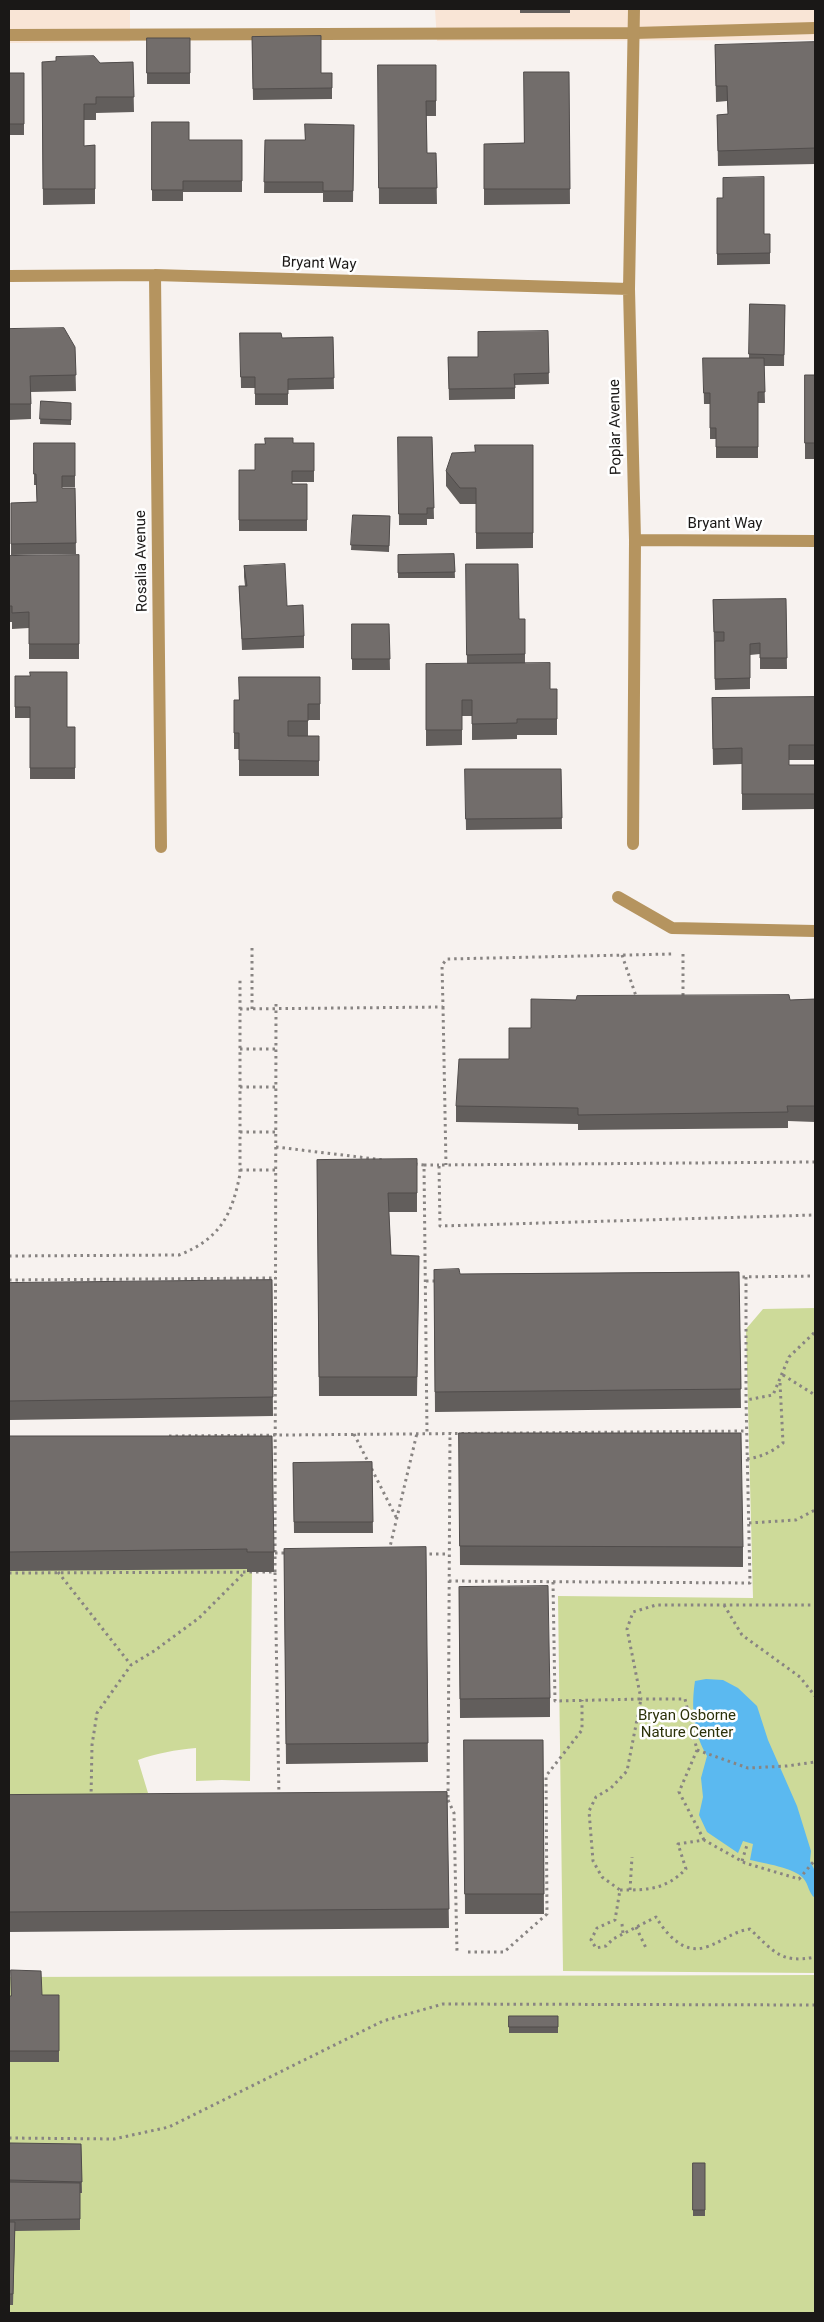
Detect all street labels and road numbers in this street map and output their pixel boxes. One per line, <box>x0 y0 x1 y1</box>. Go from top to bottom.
street label: Bryant Way <box>281 254 357 274</box>
street label: Poplar Avenue <box>606 379 626 475</box>
street label: Rosalia Avenue <box>132 510 152 612</box>
street label: Bryant Way <box>688 515 762 533</box>

